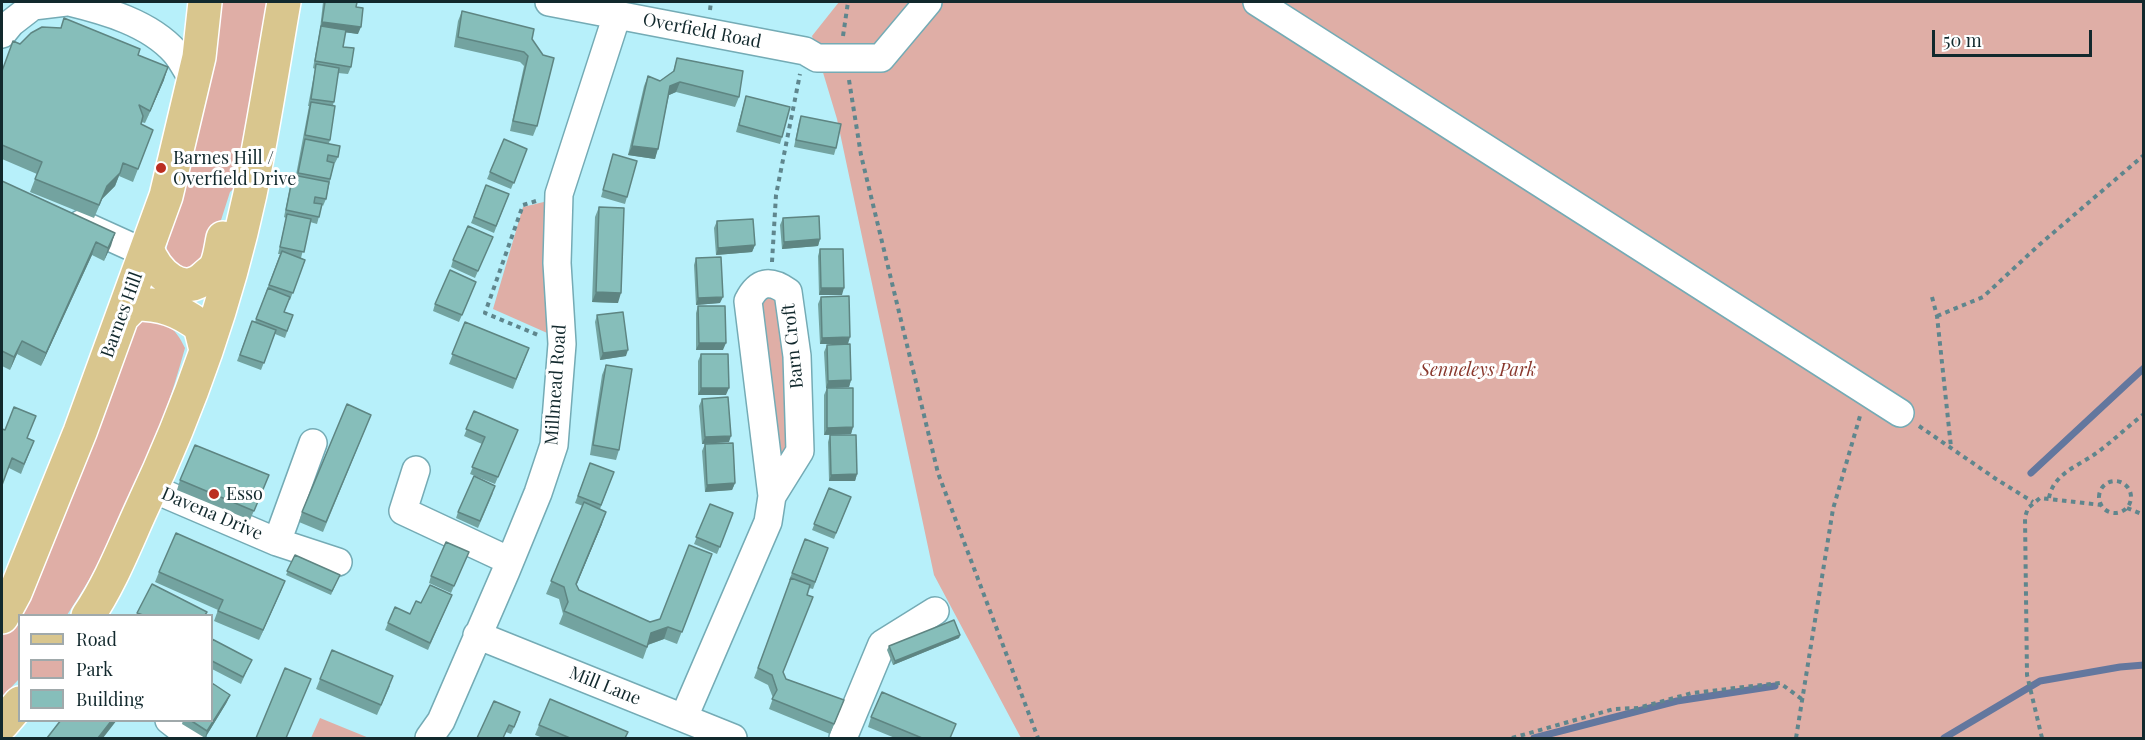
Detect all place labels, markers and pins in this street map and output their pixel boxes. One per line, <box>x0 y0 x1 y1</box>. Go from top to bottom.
place label: Barnes Hill / Overfield Drive <box>173 147 296 190</box>
marker: Barnes Hill / Overfield Drive <box>154 161 168 175</box>
place label: Esso <box>226 483 263 505</box>
marker: Esso <box>207 487 221 501</box>

